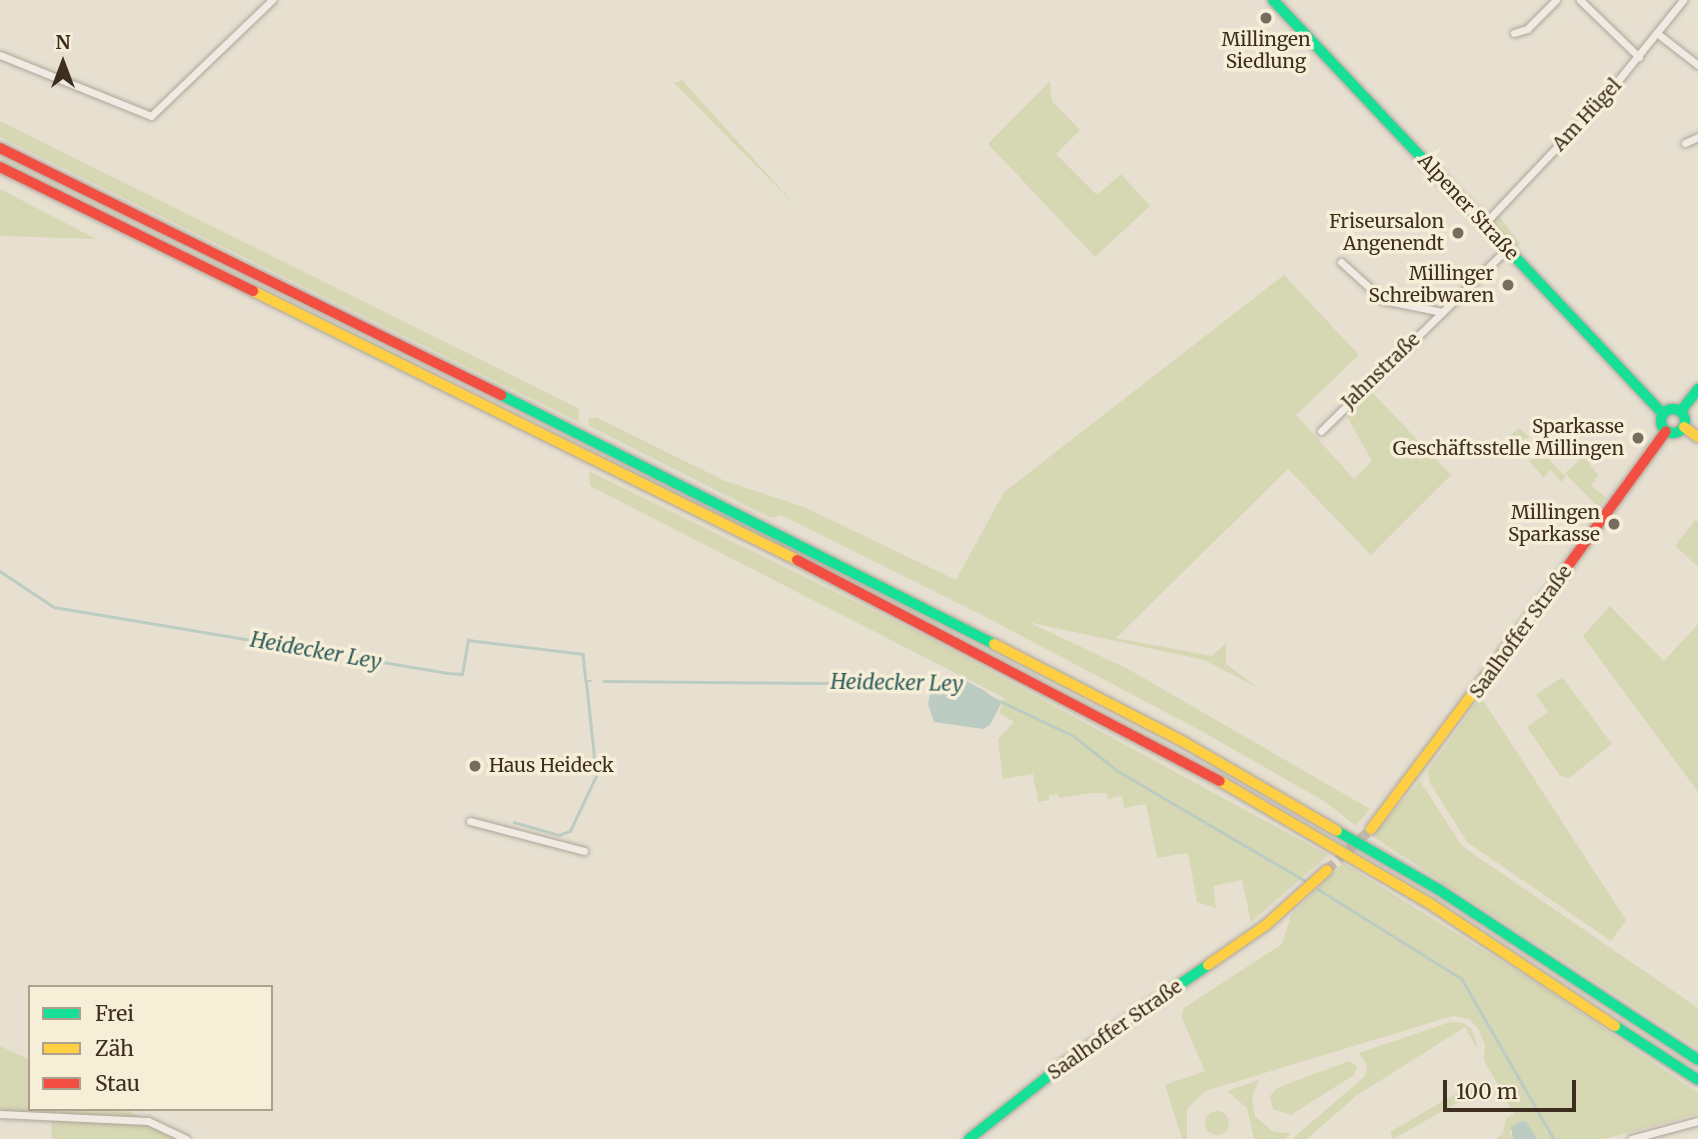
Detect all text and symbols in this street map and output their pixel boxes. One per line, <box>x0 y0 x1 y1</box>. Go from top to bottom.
marker: Millingen Siedlung <box>1258 10 1274 26</box>
north arrow <box>28 28 98 98</box>
place label: Millingen Siedlung <box>1221 29 1311 73</box>
text: N <box>55 30 71 54</box>
street label: Am Hügel <box>1548 74 1626 156</box>
street label: Alpener Straße <box>1413 149 1523 265</box>
place label: Friseursalon Angenendt <box>1329 211 1444 255</box>
marker: Friseursalon Angenendt <box>1450 225 1466 241</box>
place label: Millinger Schreibwaren <box>1369 263 1494 307</box>
marker: Millinger Schreibwaren <box>1500 277 1516 293</box>
street label: Jahnstraße <box>1337 328 1425 414</box>
place label: Sparkasse Geschäftsstelle Millingen <box>1393 416 1624 460</box>
marker: Sparkasse Geschäftsstelle Millingen <box>1630 430 1646 446</box>
place label: Millingen Sparkasse <box>1508 502 1600 546</box>
marker: Millingen Sparkasse <box>1606 516 1622 532</box>
street label: Saalhoffer Straße <box>1465 561 1577 703</box>
water label: Heidecker Ley <box>248 627 384 675</box>
water label: Heidecker Ley <box>830 669 964 697</box>
place label: Haus Heideck <box>489 755 614 777</box>
marker: Haus Heideck <box>467 758 483 774</box>
street label: Saalhoffer Straße <box>1043 975 1187 1085</box>
legend <box>28 985 273 1111</box>
text: Frei <box>95 1000 134 1027</box>
text: Zäh <box>95 1035 134 1062</box>
scale bar <box>1446 1066 1579 1110</box>
text: Stau <box>95 1070 140 1097</box>
text: 100 m <box>1456 1078 1518 1105</box>

